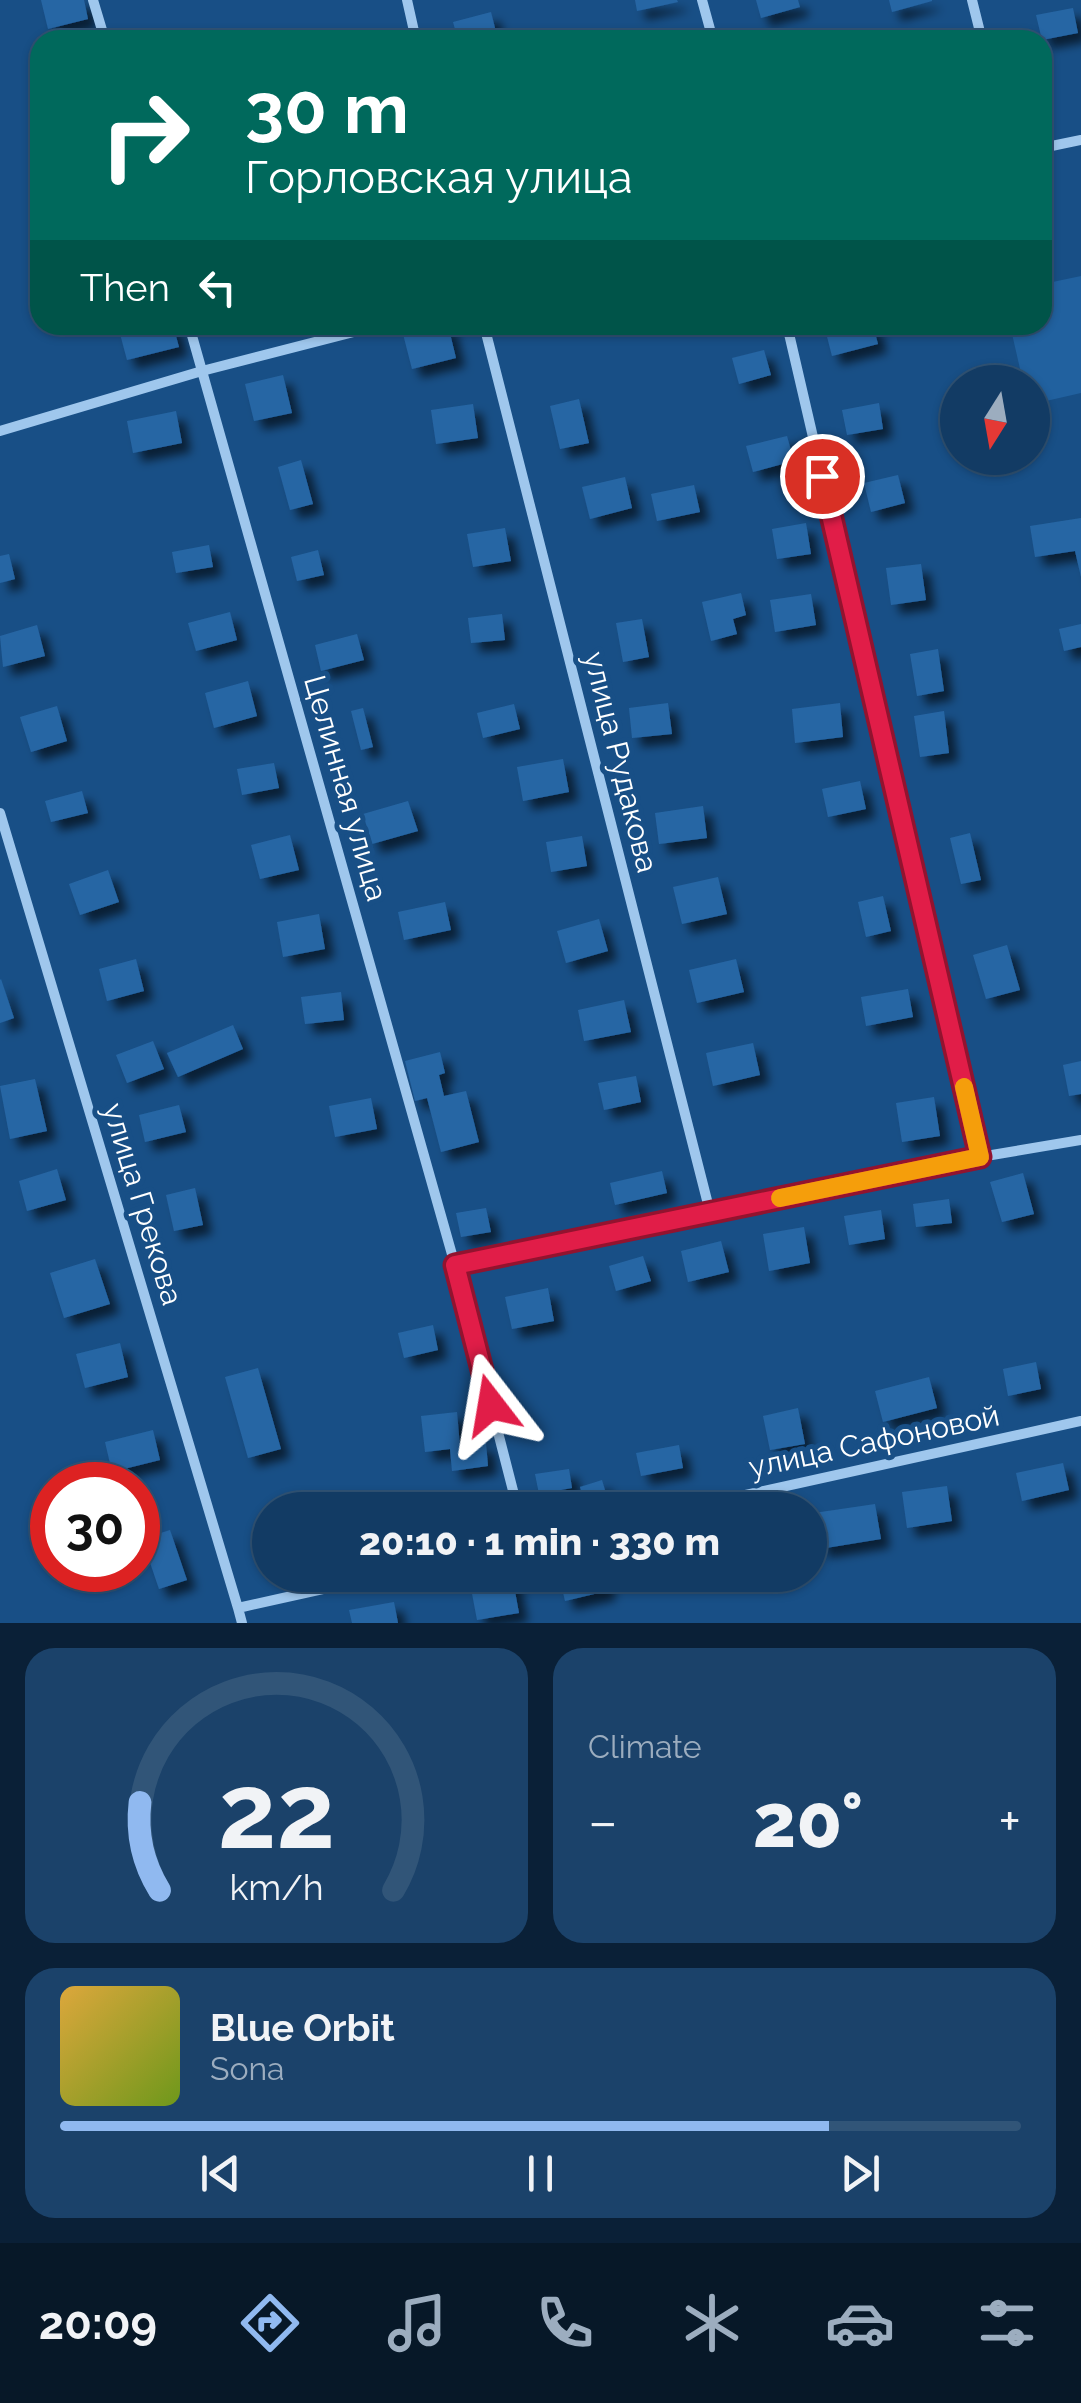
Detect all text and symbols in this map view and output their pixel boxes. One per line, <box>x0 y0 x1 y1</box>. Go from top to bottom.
text: 30 m <box>245 67 409 149</box>
icon: right <box>80 70 210 200</box>
text: Горловская улица <box>245 151 633 204</box>
icon: left <box>190 260 245 315</box>
text: Then <box>80 265 170 310</box>
north arrow <box>940 365 1050 475</box>
map controls <box>940 365 1050 475</box>
pin <box>780 434 865 519</box>
icon: arrive <box>795 449 850 504</box>
street label: улица Рудакова <box>577 648 665 876</box>
street label: Целинная улица <box>297 671 395 905</box>
street label: улица Грекова <box>96 1099 190 1309</box>
position arrow <box>439 1353 543 1457</box>
street label: улица Сафоновой <box>745 1397 1003 1485</box>
speed limit sign: 30 <box>30 1462 160 1592</box>
text: 20:10 · 1 min · 330 m <box>359 1519 720 1564</box>
text: Climate <box>588 1728 702 1765</box>
text: 22 <box>218 1750 335 1872</box>
text: 20° <box>753 1776 863 1865</box>
text: − <box>588 1789 618 1854</box>
text: + <box>998 1789 1021 1854</box>
text: km/h <box>229 1866 324 1908</box>
text: Blue Orbit <box>210 2005 395 2050</box>
text: Sona <box>210 2050 285 2087</box>
icon: previous <box>193 2146 248 2201</box>
icon: pause <box>513 2146 568 2201</box>
icon: next <box>833 2146 888 2201</box>
icon: directions <box>235 2288 305 2358</box>
icon: music <box>382 2288 452 2358</box>
icon: phone <box>530 2288 600 2358</box>
icon: climate <box>677 2288 747 2358</box>
icon: car <box>825 2288 895 2358</box>
icon: filters <box>972 2288 1042 2358</box>
text: 20:09 <box>39 2297 157 2350</box>

